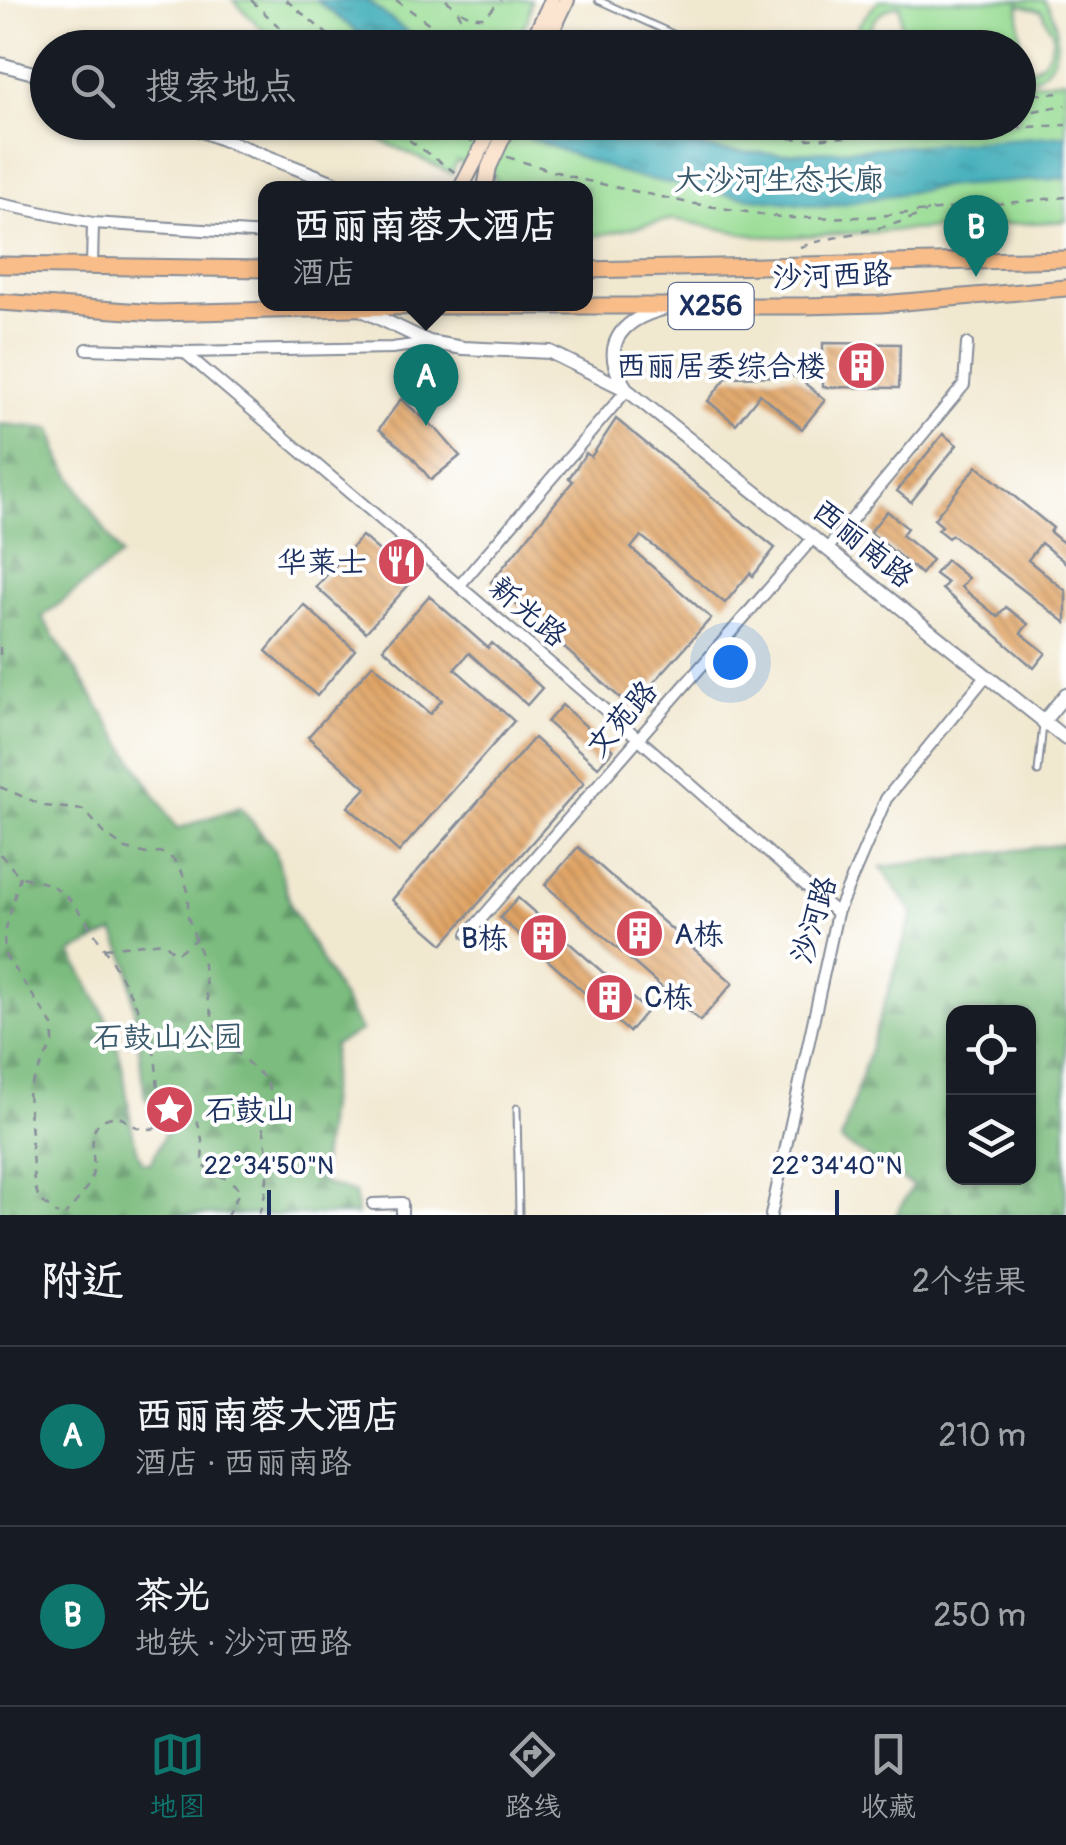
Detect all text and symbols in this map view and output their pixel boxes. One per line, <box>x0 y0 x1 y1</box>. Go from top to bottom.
search box <box>30 30 1036 140</box>
icon: search <box>65 58 120 113</box>
text: 搜索地点 <box>145 63 297 111</box>
park label: 大沙河生态长廊 <box>674 162 884 199</box>
popup <box>258 181 593 311</box>
pin: B <box>944 194 1008 277</box>
text: 西丽南蓉大酒店 <box>292 202 559 250</box>
text: 酒店 <box>292 253 357 293</box>
street label: 沙河西路 <box>771 255 893 297</box>
road number: X256 <box>668 283 754 329</box>
building icon: 西丽居委综合楼 <box>835 340 887 392</box>
pin: A <box>394 344 458 426</box>
place label: 西丽居委综合楼 <box>616 348 826 385</box>
street label: 西丽南路 <box>805 492 921 596</box>
restaurant icon: 华莱士 <box>376 536 428 588</box>
place label: 华莱士 <box>277 544 367 581</box>
street label: 新光路 <box>482 569 574 655</box>
your location <box>705 637 756 688</box>
street label: 文苑路 <box>579 673 665 765</box>
street label: 沙河路 <box>783 872 845 968</box>
building icon: A栋 <box>613 908 665 960</box>
building icon: B栋 <box>517 912 569 964</box>
place label: A栋 <box>674 916 723 953</box>
place label: B栋 <box>461 920 508 957</box>
building icon: C栋 <box>583 971 635 1023</box>
place label: C栋 <box>644 979 693 1016</box>
map controls <box>946 1005 1036 1185</box>
button: locate <box>946 1005 1036 1095</box>
park label: 石鼓山公园 <box>93 1019 243 1056</box>
place icon: 石鼓山 <box>144 1084 196 1136</box>
place label: 石鼓山 <box>205 1092 295 1129</box>
button: layers <box>946 1095 1036 1185</box>
text: 22°34'50"N <box>204 1151 334 1182</box>
text: 22°34'40"N <box>772 1151 902 1182</box>
text: 附近 <box>40 1256 124 1308</box>
text: 2个结果 <box>912 1262 1026 1302</box>
text: 西丽南蓉大酒店 <box>135 1392 401 1440</box>
text: A <box>62 1416 83 1456</box>
text: 210 m <box>938 1416 1026 1456</box>
text: 酒店 · 西丽南路 <box>135 1443 351 1483</box>
text: 茶光 <box>135 1572 211 1620</box>
text: B <box>63 1596 82 1636</box>
text: 250 m <box>934 1596 1026 1636</box>
text: 地铁 · 沙河西路 <box>135 1623 351 1663</box>
tab: 地图 <box>150 1727 206 1825</box>
tab: 路线 <box>505 1727 561 1825</box>
tab: 收藏 <box>860 1727 916 1825</box>

